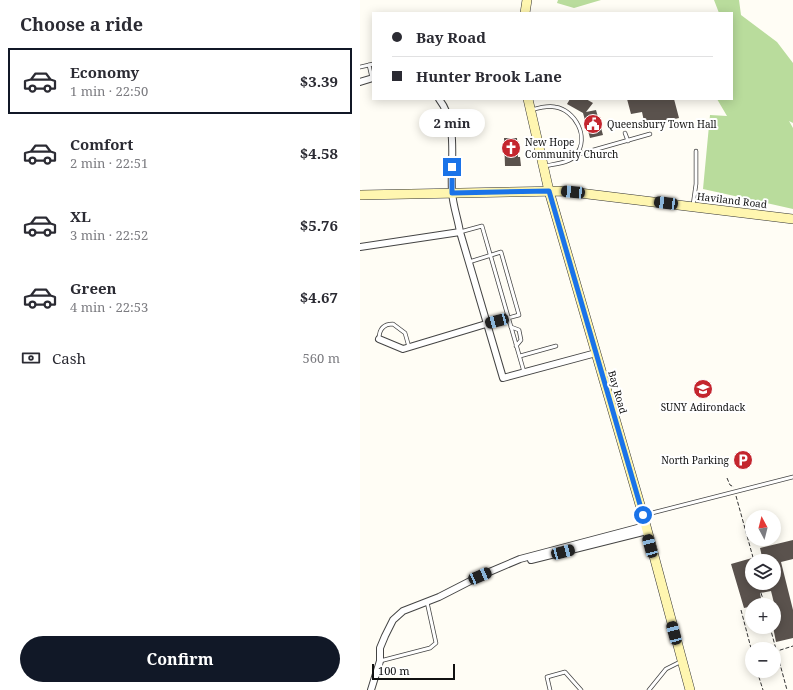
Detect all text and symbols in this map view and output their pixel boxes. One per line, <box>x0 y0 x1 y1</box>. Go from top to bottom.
text: Choose a ride <box>20 12 143 36</box>
text: Bay Road <box>416 27 486 47</box>
text: Economy <box>70 62 139 82</box>
icon: car <box>22 63 58 99</box>
text: Hunter Brook Lane <box>416 66 562 86</box>
text: $3.39 <box>300 71 338 91</box>
text: 1 min · 22:50 <box>70 82 148 100</box>
callout: 2 min <box>419 109 485 137</box>
public building icon: Queensbury Town Hall <box>582 113 604 135</box>
text: 2 min <box>434 114 470 132</box>
place label: Queensbury Town Hall <box>607 117 717 131</box>
text: Comfort <box>70 134 133 154</box>
icon: car <box>22 135 58 171</box>
place label: New Hope Community Church <box>525 135 619 161</box>
church icon: New Hope Community Church <box>500 137 522 159</box>
text: $4.58 <box>300 143 338 163</box>
text: 2 min · 22:51 <box>70 154 148 172</box>
route end <box>443 158 461 176</box>
car <box>561 185 585 199</box>
street label: Haviland Road <box>696 189 768 211</box>
car <box>653 196 679 210</box>
text: XL <box>70 206 91 226</box>
icon: car <box>22 207 58 243</box>
text: $5.76 <box>300 215 338 235</box>
text: 3 min · 22:52 <box>70 226 148 244</box>
text: Green <box>70 278 117 298</box>
icon: car <box>22 279 58 315</box>
text: $4.67 <box>300 287 338 307</box>
text: 4 min · 22:53 <box>70 298 148 316</box>
car <box>484 312 510 330</box>
icon: cash <box>20 347 42 369</box>
text: Cash <box>52 348 86 368</box>
text: 560 m <box>303 349 340 367</box>
street label: Bay Road <box>605 369 631 415</box>
school or university icon: SUNY Adirondack <box>692 378 714 400</box>
place label: SUNY Adirondack <box>661 400 746 414</box>
parking icon: North Parking <box>732 449 754 471</box>
place label: North Parking <box>661 453 730 467</box>
route start <box>634 506 652 524</box>
north arrow <box>745 510 781 546</box>
map controls <box>745 510 781 678</box>
car <box>641 533 659 559</box>
car <box>550 543 576 561</box>
button: layers <box>745 554 781 590</box>
car <box>467 566 493 586</box>
button: + <box>745 598 781 634</box>
car <box>665 620 683 646</box>
button: Confirm <box>20 636 340 682</box>
button: − <box>745 642 781 678</box>
scale bar <box>372 662 455 681</box>
text: 100 m <box>378 663 410 678</box>

